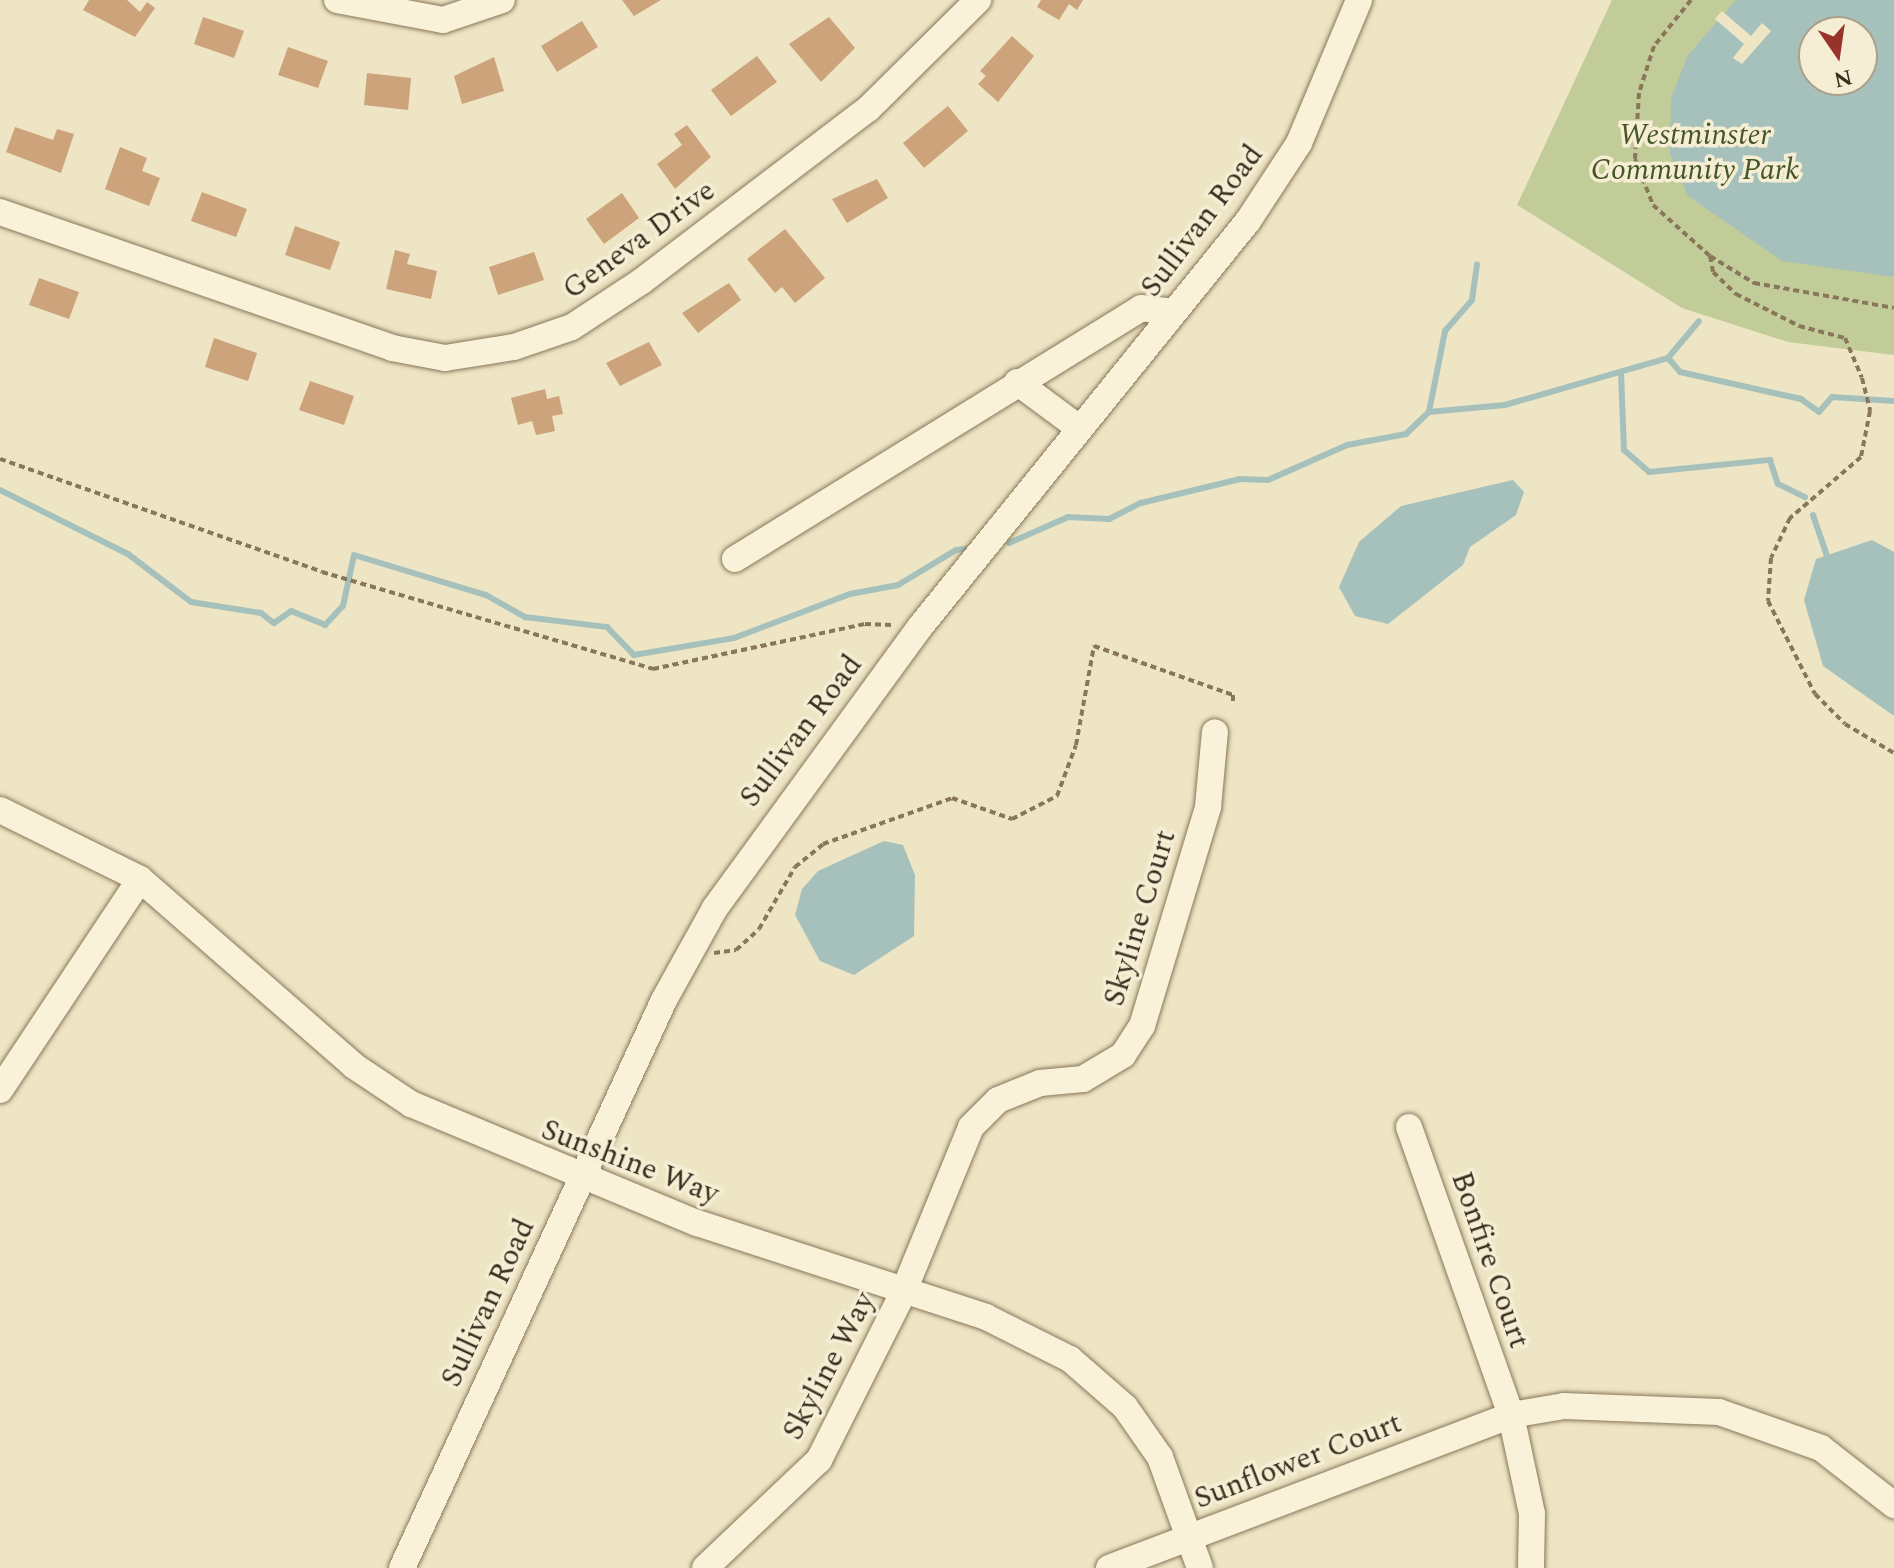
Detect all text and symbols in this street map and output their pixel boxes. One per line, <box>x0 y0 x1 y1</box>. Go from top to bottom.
north arrow <box>1798 16 1878 96</box>
text: N <box>1831 60 1856 96</box>
park label: Westminster Community Park <box>1591 117 1799 188</box>
street label: Sullivan Road <box>1133 138 1271 304</box>
street label: Geneva Drive <box>556 173 722 307</box>
street label: Sullivan Road <box>732 648 870 814</box>
street label: Skyline Court <box>1096 826 1184 1010</box>
street label: Sunshine Way <box>536 1112 724 1212</box>
street label: Bonfire Court <box>1443 1167 1537 1353</box>
street label: Sullivan Road <box>433 1213 543 1393</box>
street label: Skyline Way <box>775 1286 883 1446</box>
street label: Sunflower Court <box>1189 1405 1407 1517</box>

